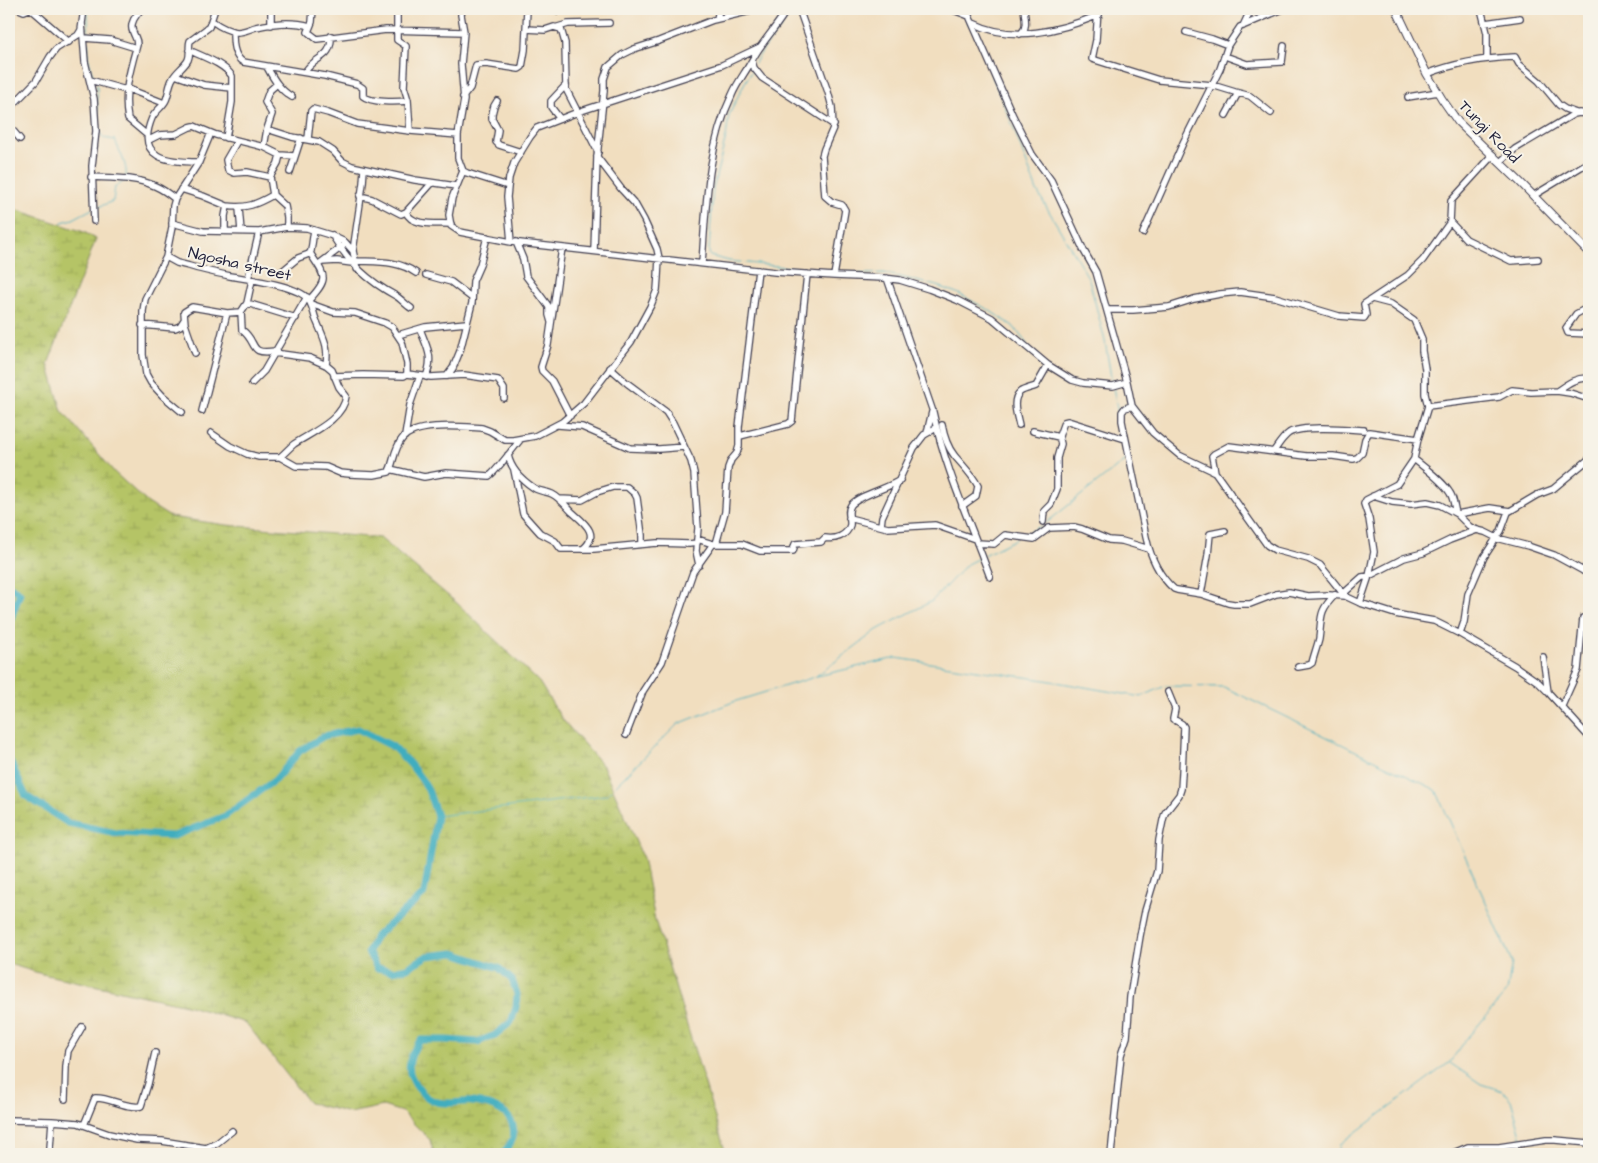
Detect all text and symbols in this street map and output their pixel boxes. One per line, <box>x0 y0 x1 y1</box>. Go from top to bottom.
street label: Tungi Road <box>1453 95 1525 169</box>
street label: Ngosha street <box>186 241 294 288</box>

